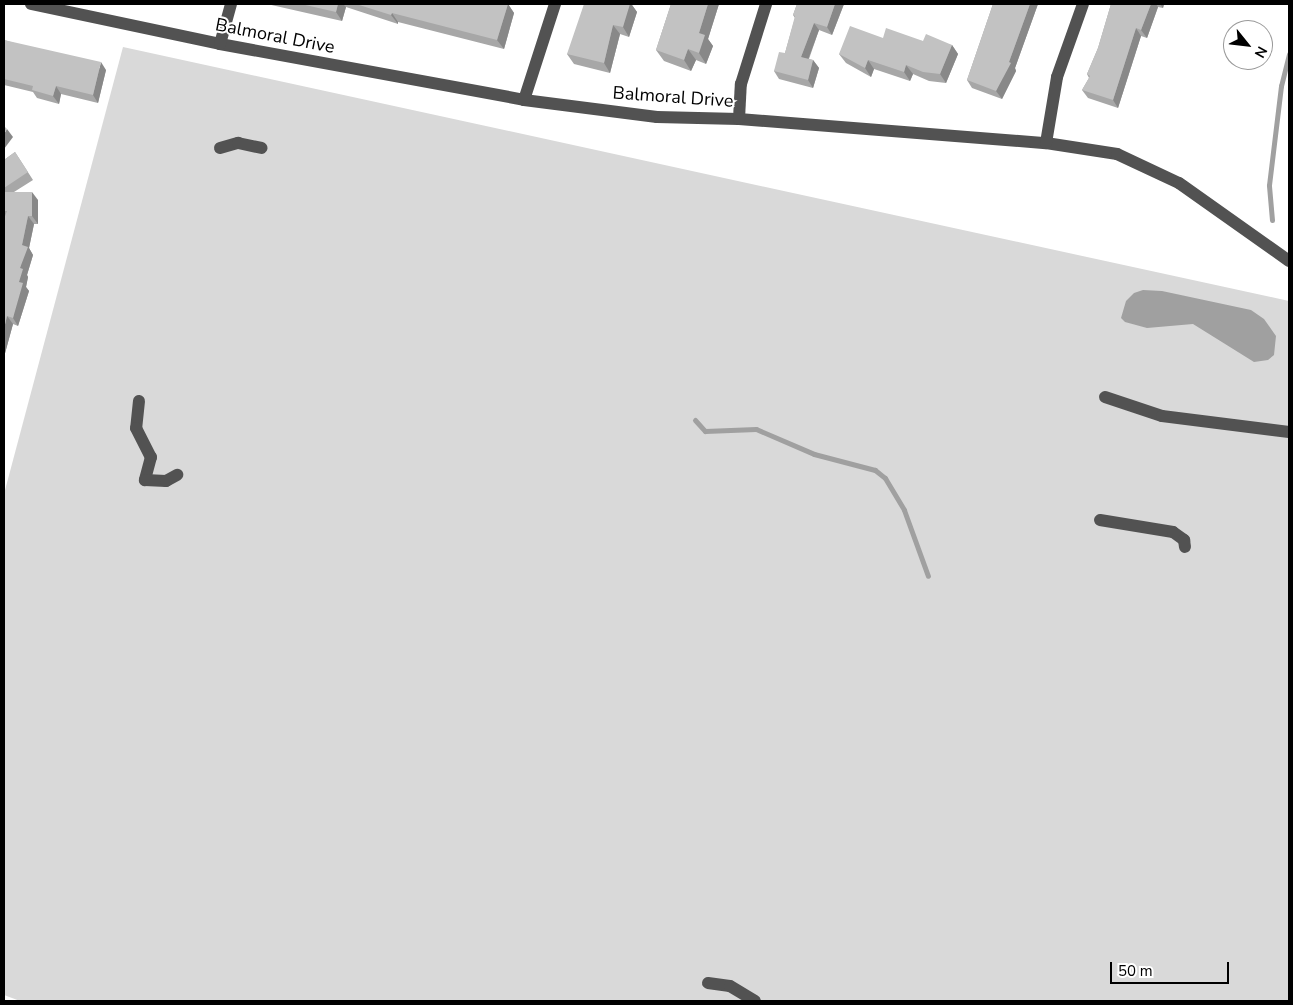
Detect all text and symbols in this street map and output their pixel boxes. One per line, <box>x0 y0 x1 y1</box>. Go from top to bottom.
street label: Balmoral Drive <box>214 14 336 58</box>
north arrow <box>1223 20 1273 70</box>
text: N <box>1250 43 1272 61</box>
street label: Balmoral Drive <box>612 82 734 112</box>
scale bar <box>1113 952 1232 984</box>
text: 50 m <box>1118 961 1153 981</box>

